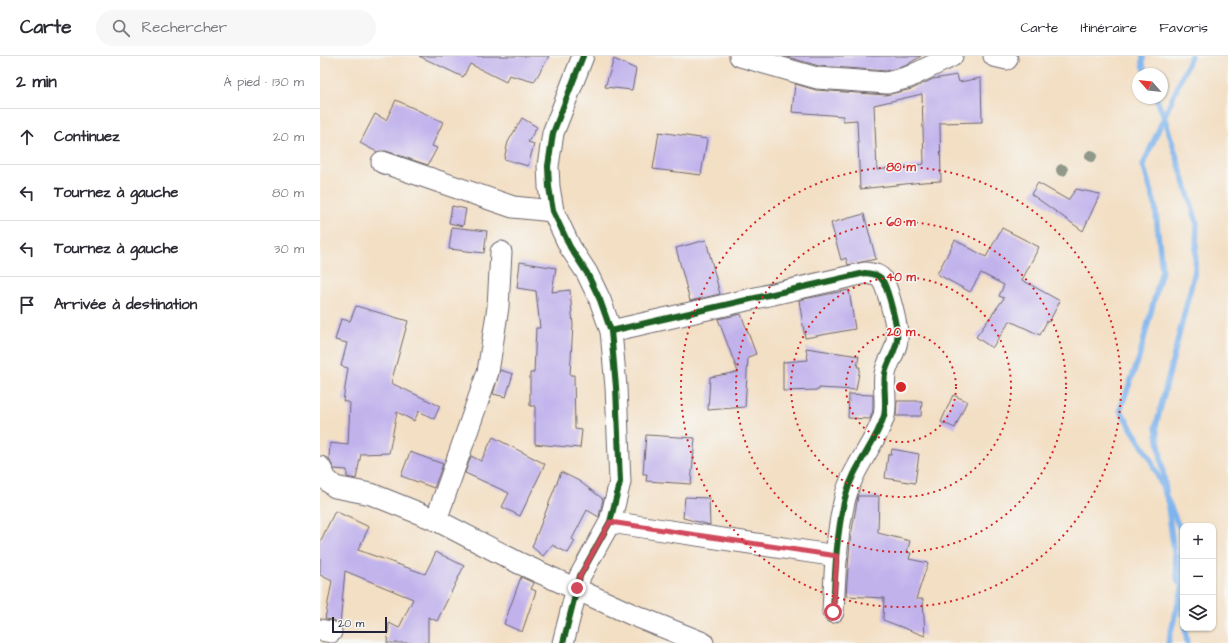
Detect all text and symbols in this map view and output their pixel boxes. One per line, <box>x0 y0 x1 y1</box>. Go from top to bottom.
search box <box>96 10 376 46</box>
text: Carte <box>20 14 72 41</box>
icon: search <box>110 17 132 39</box>
text: Rechercher <box>142 17 227 38</box>
text: Carte <box>1020 18 1058 38</box>
text: Itinéraire <box>1080 18 1137 38</box>
text: Favoris <box>1159 18 1208 38</box>
north arrow <box>1132 68 1168 104</box>
text: 2 min <box>16 70 57 94</box>
text: À pied · 130 m <box>224 73 304 91</box>
icon: ahead <box>16 126 38 148</box>
text: Continuez <box>54 126 120 147</box>
text: 20 m <box>273 128 304 146</box>
text: 80 m <box>886 159 916 176</box>
icon: left <box>16 182 38 204</box>
text: Tournez à gauche <box>54 182 178 203</box>
text: 80 m <box>272 184 304 202</box>
text: 60 m <box>886 214 916 231</box>
icon: left <box>16 238 38 260</box>
text: Tournez à gauche <box>54 238 178 259</box>
text: 30 m <box>274 240 304 258</box>
text: 40 m <box>886 269 917 286</box>
icon: arrive <box>16 294 38 316</box>
text: Arrivée à destination <box>54 294 197 315</box>
text: 20 m <box>886 324 916 341</box>
centre of rings <box>894 380 908 394</box>
map controls <box>1180 523 1216 631</box>
button: + <box>1180 523 1216 559</box>
button: − <box>1180 559 1216 595</box>
route end <box>568 579 586 597</box>
button: layers <box>1180 595 1216 631</box>
route start <box>824 603 842 621</box>
scale bar <box>332 615 387 634</box>
text: 20 m <box>338 616 364 631</box>

